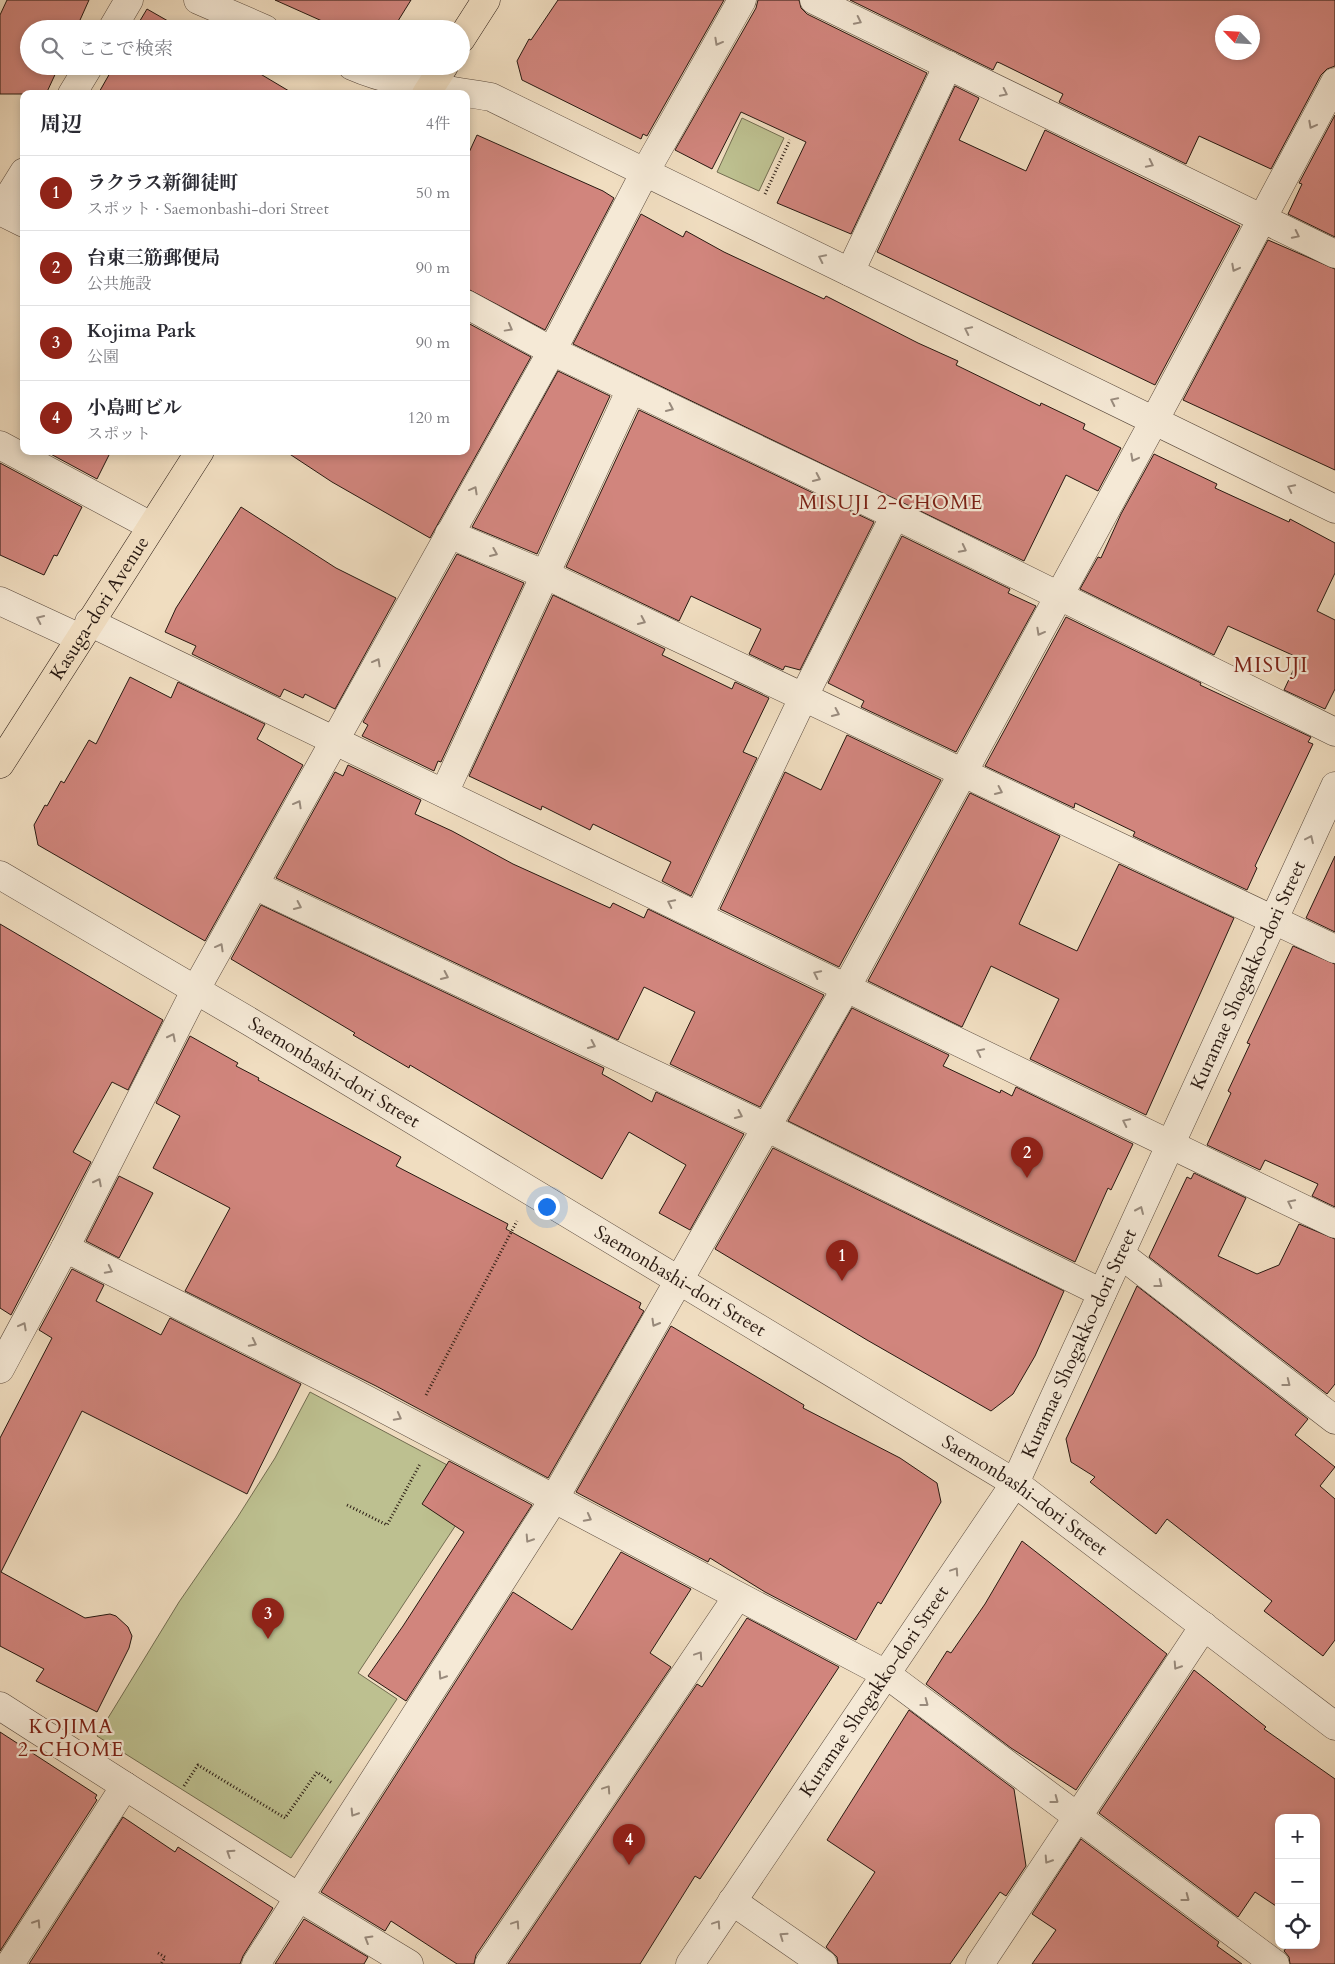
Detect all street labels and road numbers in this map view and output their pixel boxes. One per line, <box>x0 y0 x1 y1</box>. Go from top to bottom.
street label: Kasuga-dori Avenue <box>44 531 155 685</box>
street label: Kuramae Shogakko-dori Street <box>1184 857 1312 1094</box>
street label: Saemonbashi-dori Street <box>243 1011 425 1134</box>
street label: Saemonbashi-dori Street <box>589 1219 771 1343</box>
street label: Kuramae Shogakko-dori Street <box>1015 1225 1143 1462</box>
street label: Saemonbashi-dori Street <box>937 1429 1113 1562</box>
street label: Kuramae Shogakko-dori Street <box>794 1581 955 1802</box>

